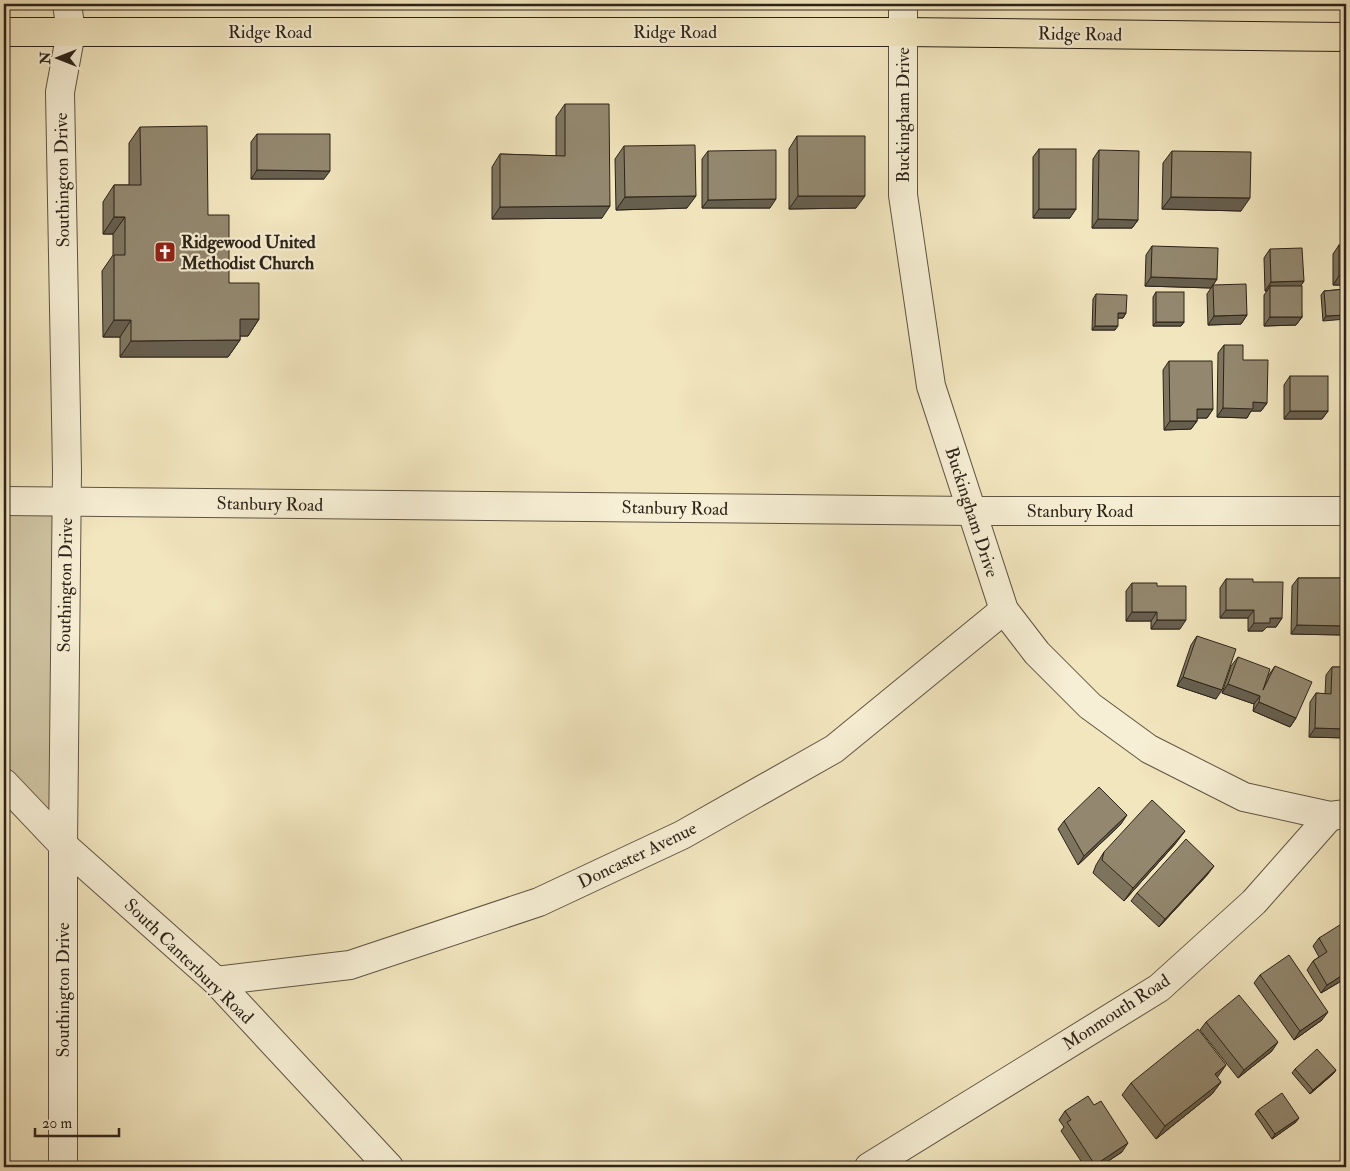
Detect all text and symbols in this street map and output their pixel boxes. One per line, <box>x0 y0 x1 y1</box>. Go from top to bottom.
street label: Ridge Road <box>228 21 312 44</box>
street label: Ridge Road <box>633 21 717 44</box>
street label: Ridge Road <box>1038 22 1122 47</box>
north arrow <box>32 32 82 82</box>
street label: Buckingham Drive <box>892 47 915 183</box>
text: N <box>37 51 54 65</box>
street label: Southington Drive <box>50 112 75 248</box>
place label: Ridgewood United Methodist Church <box>180 231 316 275</box>
church icon: Ridgewood United Methodist Church <box>153 240 177 264</box>
street label: Buckingham Drive <box>940 444 1004 581</box>
street label: Stanbury Road <box>217 492 324 517</box>
street label: Stanbury Road <box>622 496 729 521</box>
street label: Stanbury Road <box>1027 500 1133 523</box>
street label: Southington Drive <box>53 517 78 653</box>
street label: Doncaster Avenue <box>574 817 701 894</box>
street label: South Canterbury Road <box>119 894 258 1029</box>
street label: Southington Drive <box>52 922 75 1057</box>
street label: Monmouth Road <box>1058 969 1174 1056</box>
scale bar <box>35 1106 119 1138</box>
text: 20 m <box>42 1114 72 1133</box>

